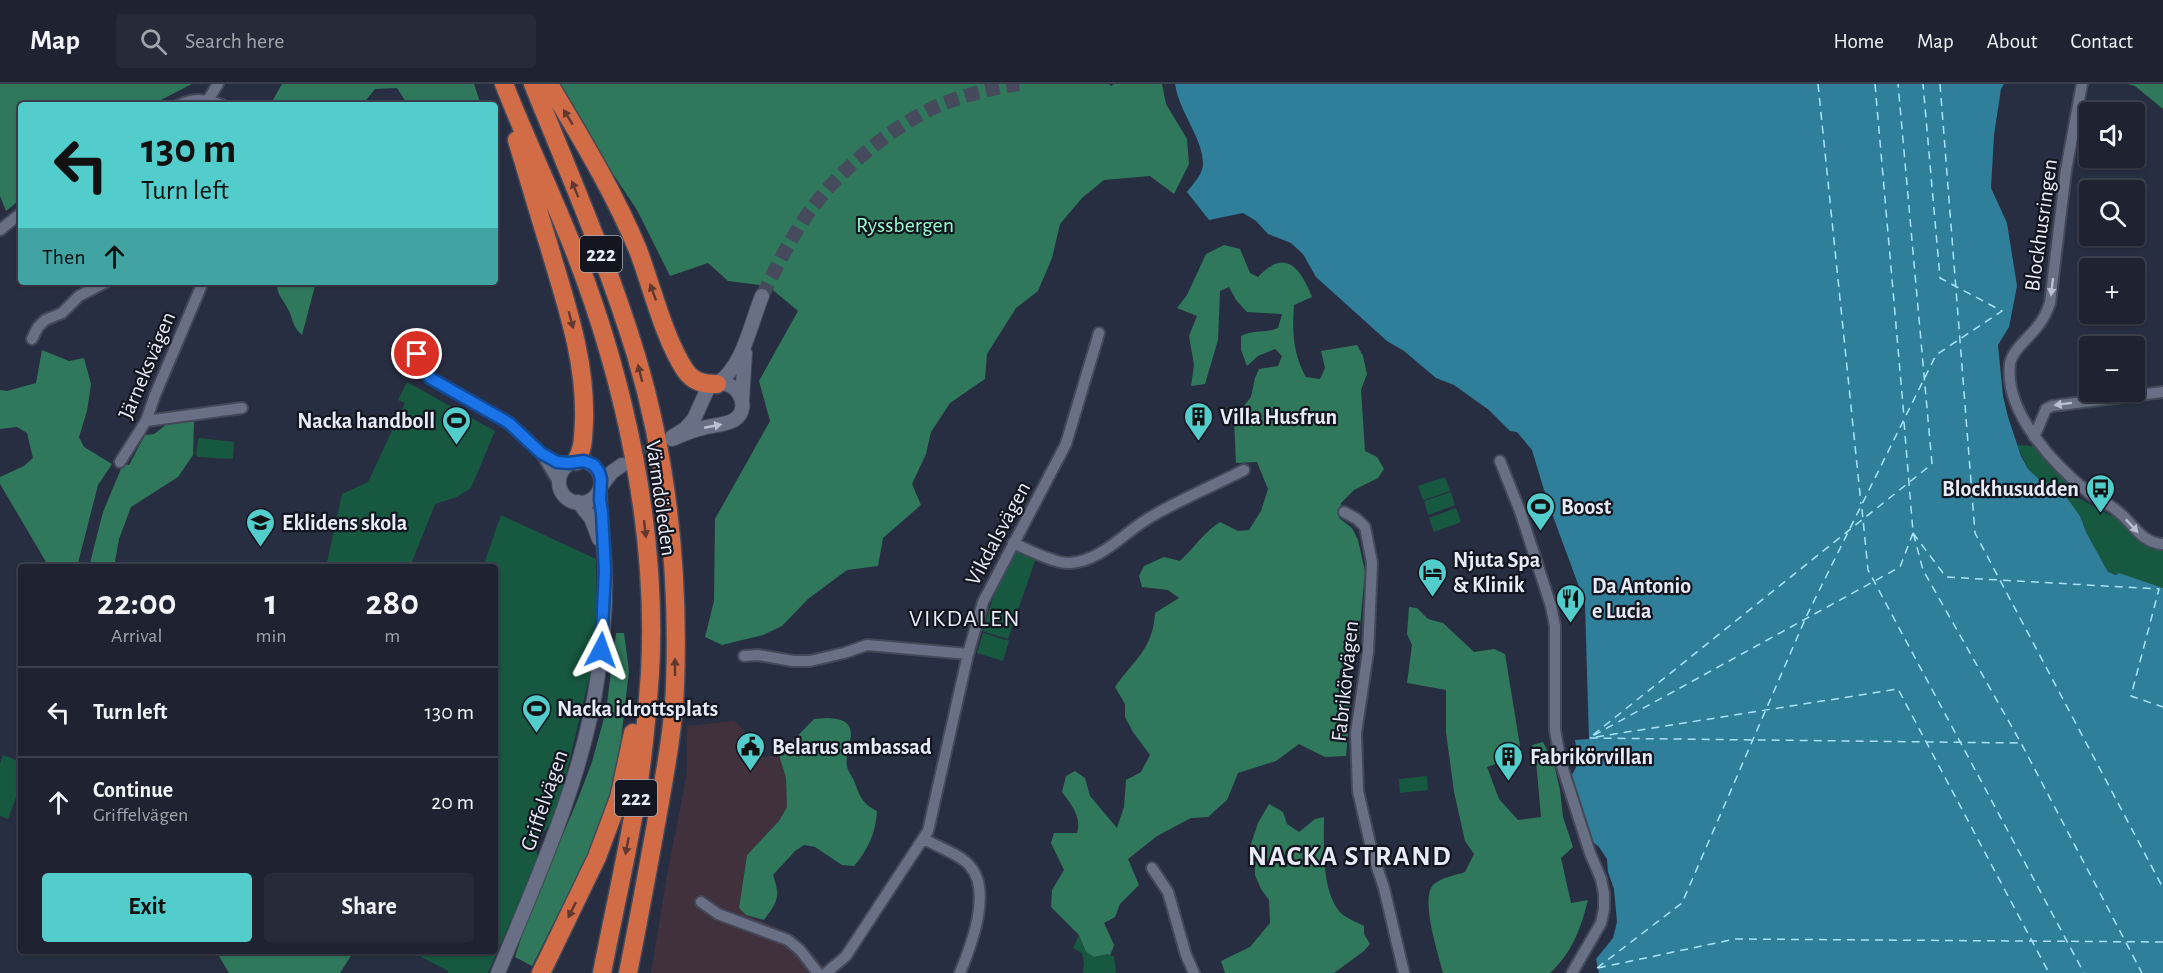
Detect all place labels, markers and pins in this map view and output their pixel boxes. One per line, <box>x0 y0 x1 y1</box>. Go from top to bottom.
pin <box>391 328 442 379</box>
building icon: Villa Husfrun <box>1183 400 1215 442</box>
sports icon: Nacka handboll <box>440 404 472 446</box>
place label: Villa Husfrun <box>1220 406 1337 428</box>
place label: Nacka handboll <box>297 410 435 432</box>
bus stop icon: Blockhusudden <box>2084 472 2116 514</box>
place label: Blockhusudden <box>1942 478 2079 500</box>
sports icon: Boost <box>1524 490 1556 532</box>
place label: Boost <box>1561 496 1612 518</box>
school or university icon: Eklidens skola <box>245 506 277 548</box>
place label: Eklidens skola <box>282 512 408 534</box>
place label: Njuta Spa & Klinik <box>1453 549 1541 596</box>
hotel icon: Njuta Spa & Klinik <box>1416 556 1448 598</box>
place label: Da Antonio e Lucia <box>1592 575 1691 622</box>
restaurant icon: Da Antonio e Lucia <box>1555 582 1587 624</box>
sports icon: Nacka idrottsplats <box>520 692 552 734</box>
place label: Nacka idrottsplats <box>557 698 718 720</box>
public building icon: Belarus ambassad <box>735 730 767 772</box>
place label: Belarus ambassad <box>772 736 932 758</box>
building icon: Fabrikörvillan <box>1493 740 1525 782</box>
place label: Fabrikörvillan <box>1530 746 1653 768</box>

